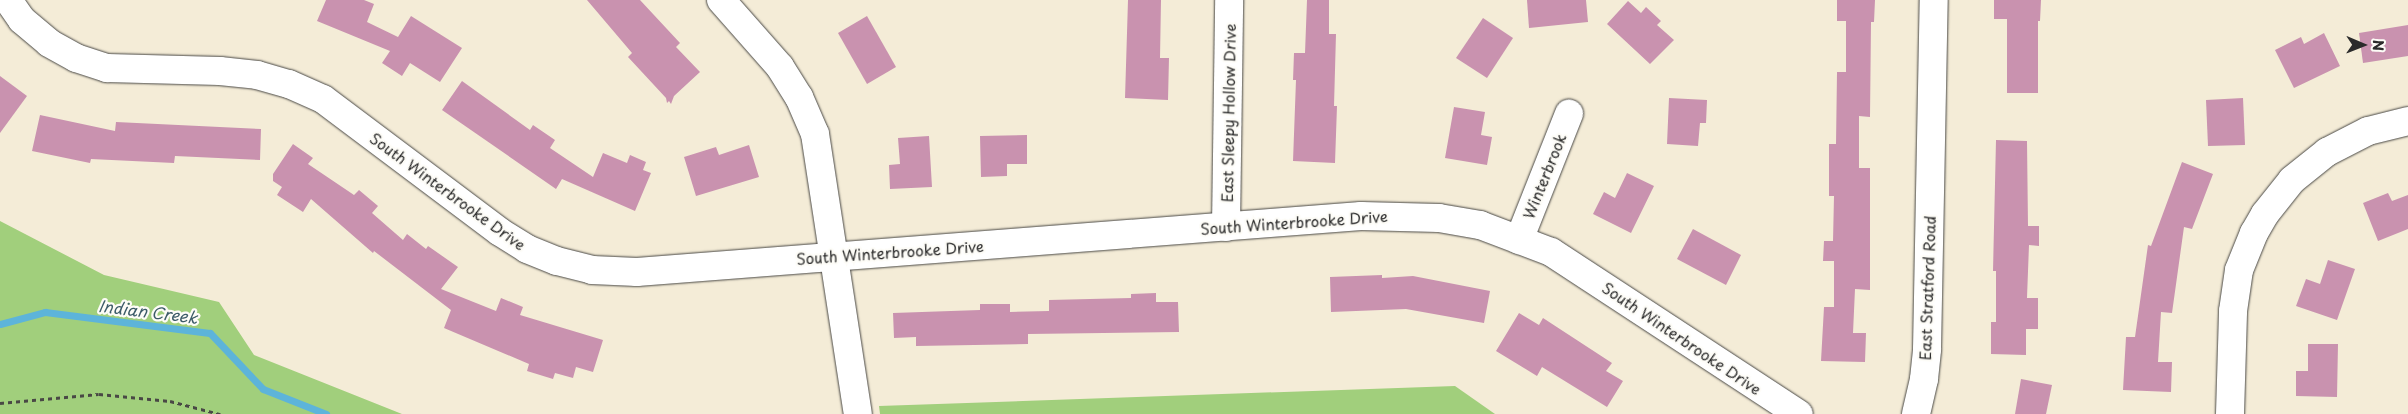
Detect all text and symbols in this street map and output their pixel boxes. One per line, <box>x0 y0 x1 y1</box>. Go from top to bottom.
north arrow <box>2338 20 2388 70</box>
street label: East Sleepy Hollow Drive <box>1217 23 1239 203</box>
text: N <box>2368 40 2389 51</box>
street label: South Winterbrooke Drive <box>366 128 530 254</box>
street label: Winterbrook <box>1519 131 1569 221</box>
street label: South Winterbrooke Drive <box>1199 206 1389 238</box>
street label: East Stratford Road <box>1915 216 1939 360</box>
street label: South Winterbrooke Drive <box>795 236 985 268</box>
street label: South Winterbrooke Drive <box>1599 278 1765 398</box>
water label: Indian Creek <box>97 295 199 327</box>

